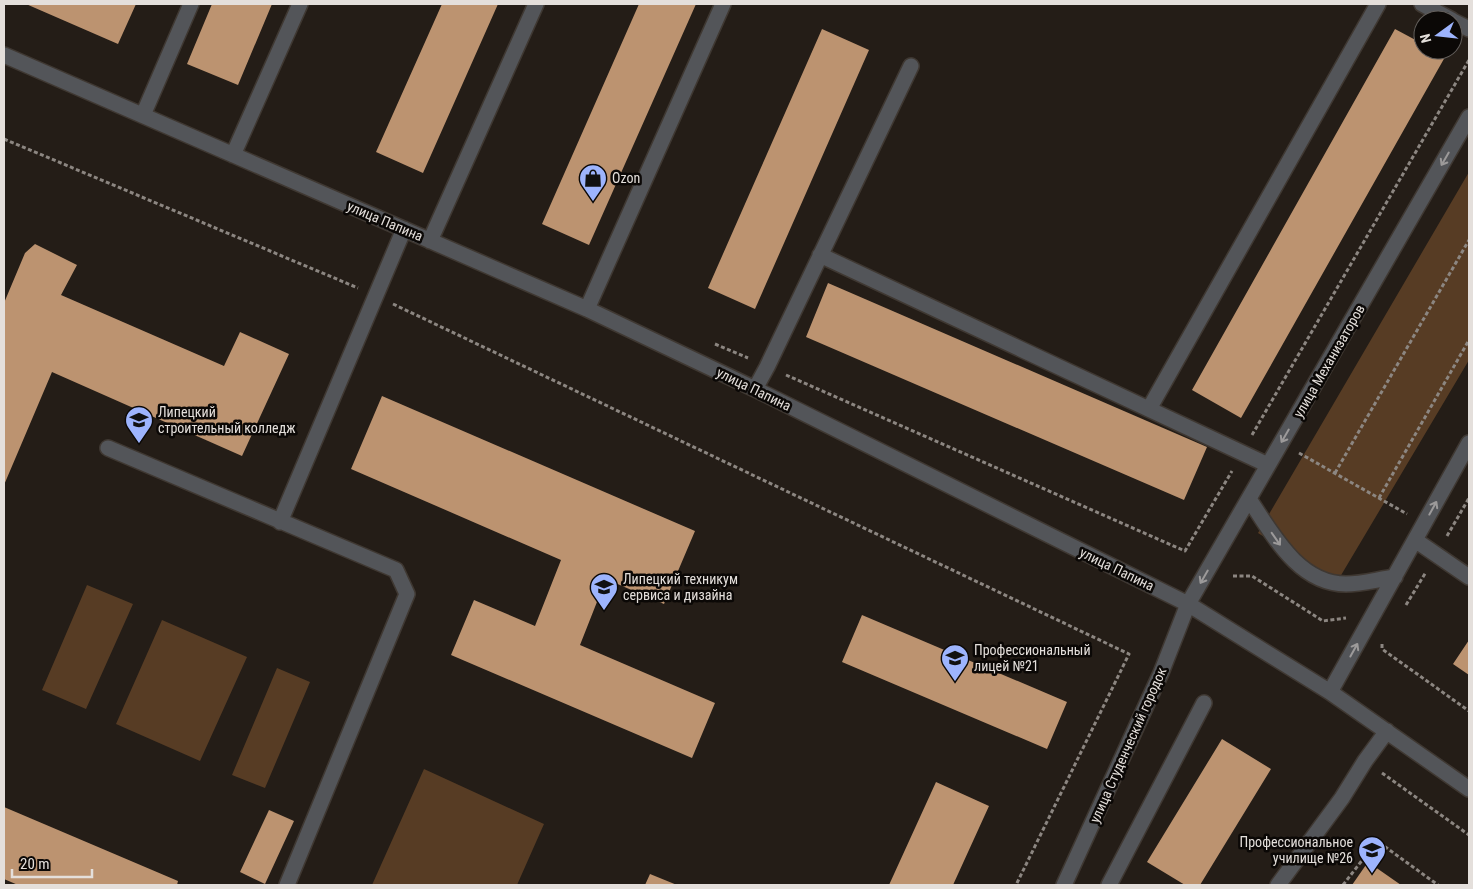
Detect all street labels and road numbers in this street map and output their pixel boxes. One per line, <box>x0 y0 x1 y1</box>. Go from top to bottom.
street label: улица Папина <box>345 198 425 244</box>
street label: улица Механизаторов <box>1290 302 1368 420</box>
street label: улица Папина <box>714 364 794 414</box>
street label: улица Папина <box>1077 544 1157 594</box>
street label: улица Студенческий городок <box>1086 665 1170 825</box>

